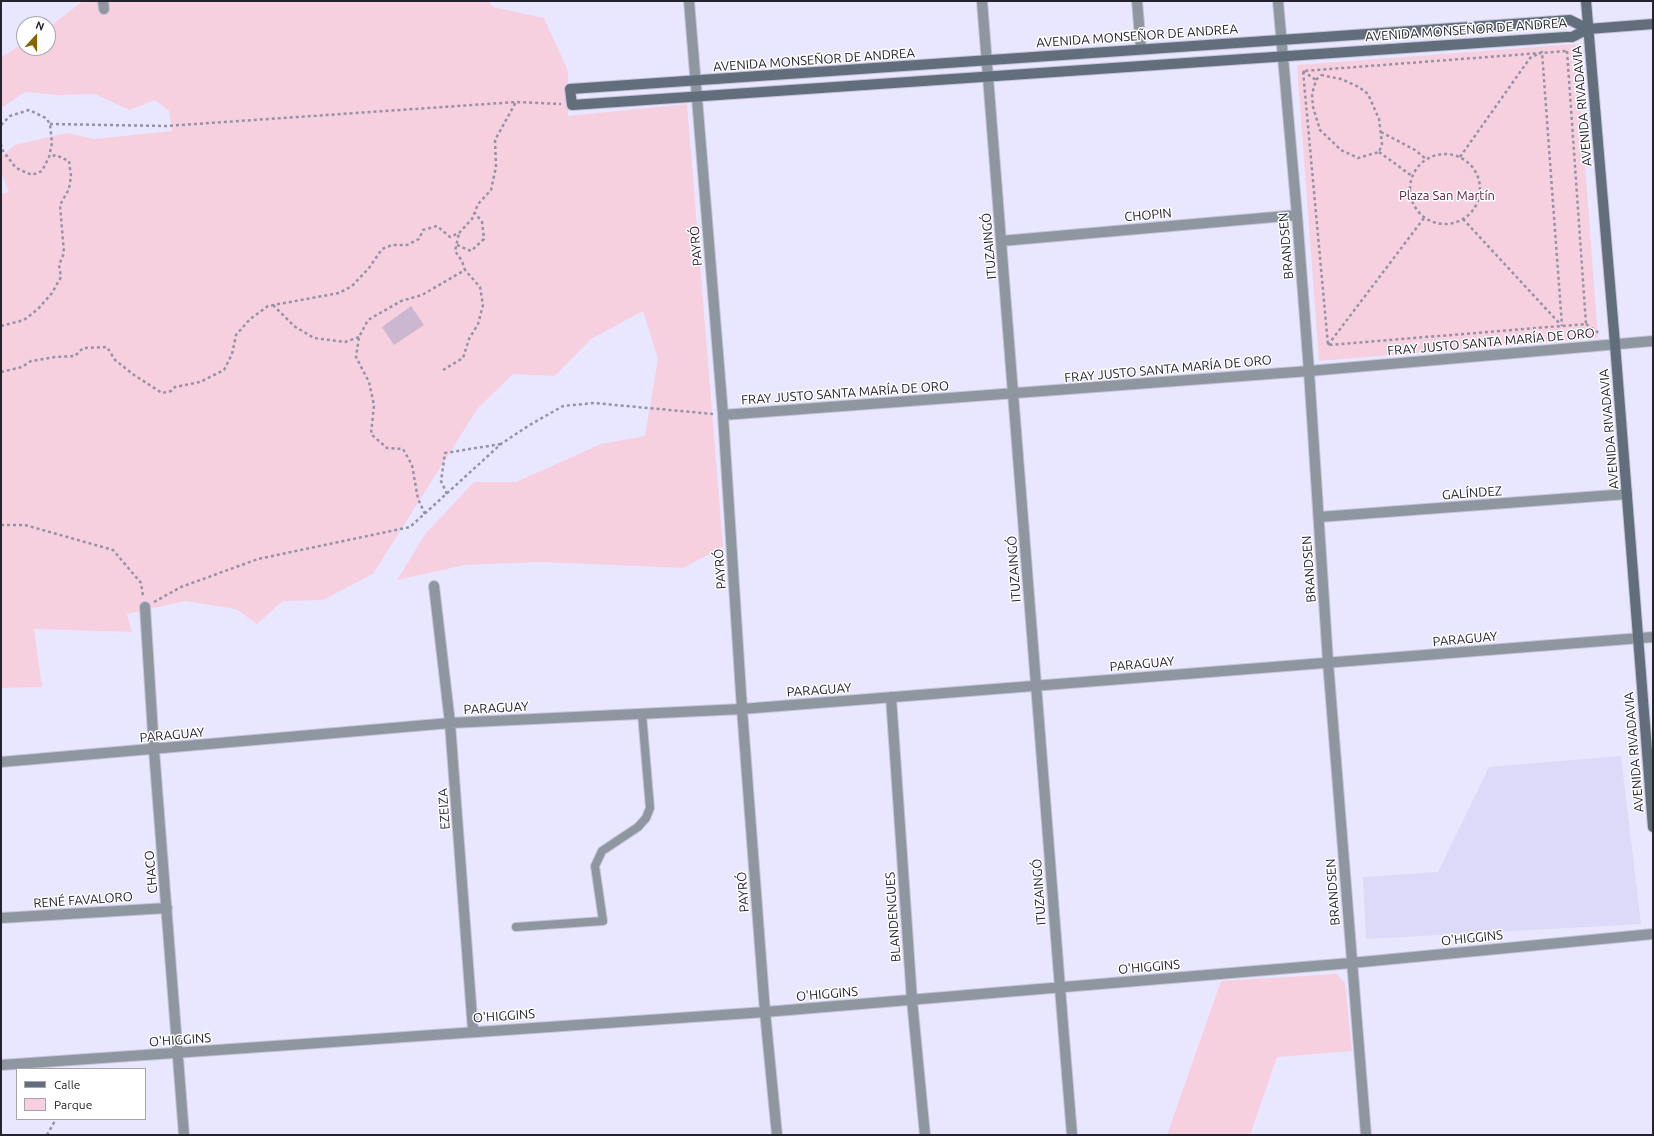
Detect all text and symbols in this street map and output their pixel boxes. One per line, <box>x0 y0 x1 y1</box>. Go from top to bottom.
street label: AVENIDA MONSEÑOR DE ANDREA <box>1365 15 1567 45</box>
north arrow <box>16 16 56 56</box>
text: N <box>34 19 46 33</box>
street label: AVENIDA MONSEÑOR DE ANDREA <box>1036 21 1238 51</box>
street label: AVENIDA MONSEÑOR DE ANDREA <box>713 45 915 75</box>
street label: AVENIDA RIVADAVIA <box>1569 45 1595 167</box>
park label: Plaza San Martín <box>1399 188 1495 204</box>
street label: CHOPIN <box>1124 205 1172 225</box>
street label: ITUZAINGÓ <box>978 212 1000 280</box>
street label: BRANDSEN <box>1275 212 1297 280</box>
street label: PAYRÓ <box>686 225 706 267</box>
street label: FRAY JUSTO SANTA MARÍA DE ORO <box>1387 325 1595 359</box>
street label: FRAY JUSTO SANTA MARÍA DE ORO <box>1064 352 1272 386</box>
street label: AVENIDA RIVADAVIA <box>1596 368 1622 490</box>
street label: FRAY JUSTO SANTA MARÍA DE ORO <box>741 378 949 408</box>
street label: GALÍNDEZ <box>1441 483 1503 503</box>
street label: ITUZAINGÓ <box>1004 535 1024 603</box>
street label: BRANDSEN <box>1299 535 1319 603</box>
street label: PAYRÓ <box>711 548 729 590</box>
street label: PARAGUAY <box>1432 628 1498 650</box>
street label: PARAGUAY <box>1109 653 1175 675</box>
street label: PARAGUAY <box>786 680 852 700</box>
street label: AVENIDA RIVADAVIA <box>1621 691 1647 813</box>
street label: PARAGUAY <box>463 699 529 717</box>
street label: PARAGUAY <box>139 724 205 746</box>
street label: EZEIZA <box>435 788 453 830</box>
street label: CHACO <box>141 850 161 894</box>
street label: ITUZAINGÓ <box>1029 858 1049 926</box>
street label: BRANDSEN <box>1323 858 1343 926</box>
street label: PAYRÓ <box>734 871 752 913</box>
street label: BLANDENGUES <box>882 871 904 963</box>
street label: RENÉ FAVALORO <box>33 889 133 911</box>
street label: O'HIGGINS <box>1440 927 1504 949</box>
street label: O'HIGGINS <box>1117 957 1181 977</box>
street label: O'HIGGINS <box>795 984 859 1004</box>
street label: O'HIGGINS <box>472 1006 536 1026</box>
street label: O'HIGGINS <box>148 1030 212 1050</box>
legend <box>16 1068 146 1120</box>
text: Calle <box>54 1078 80 1091</box>
text: Parque <box>54 1098 92 1111</box>

